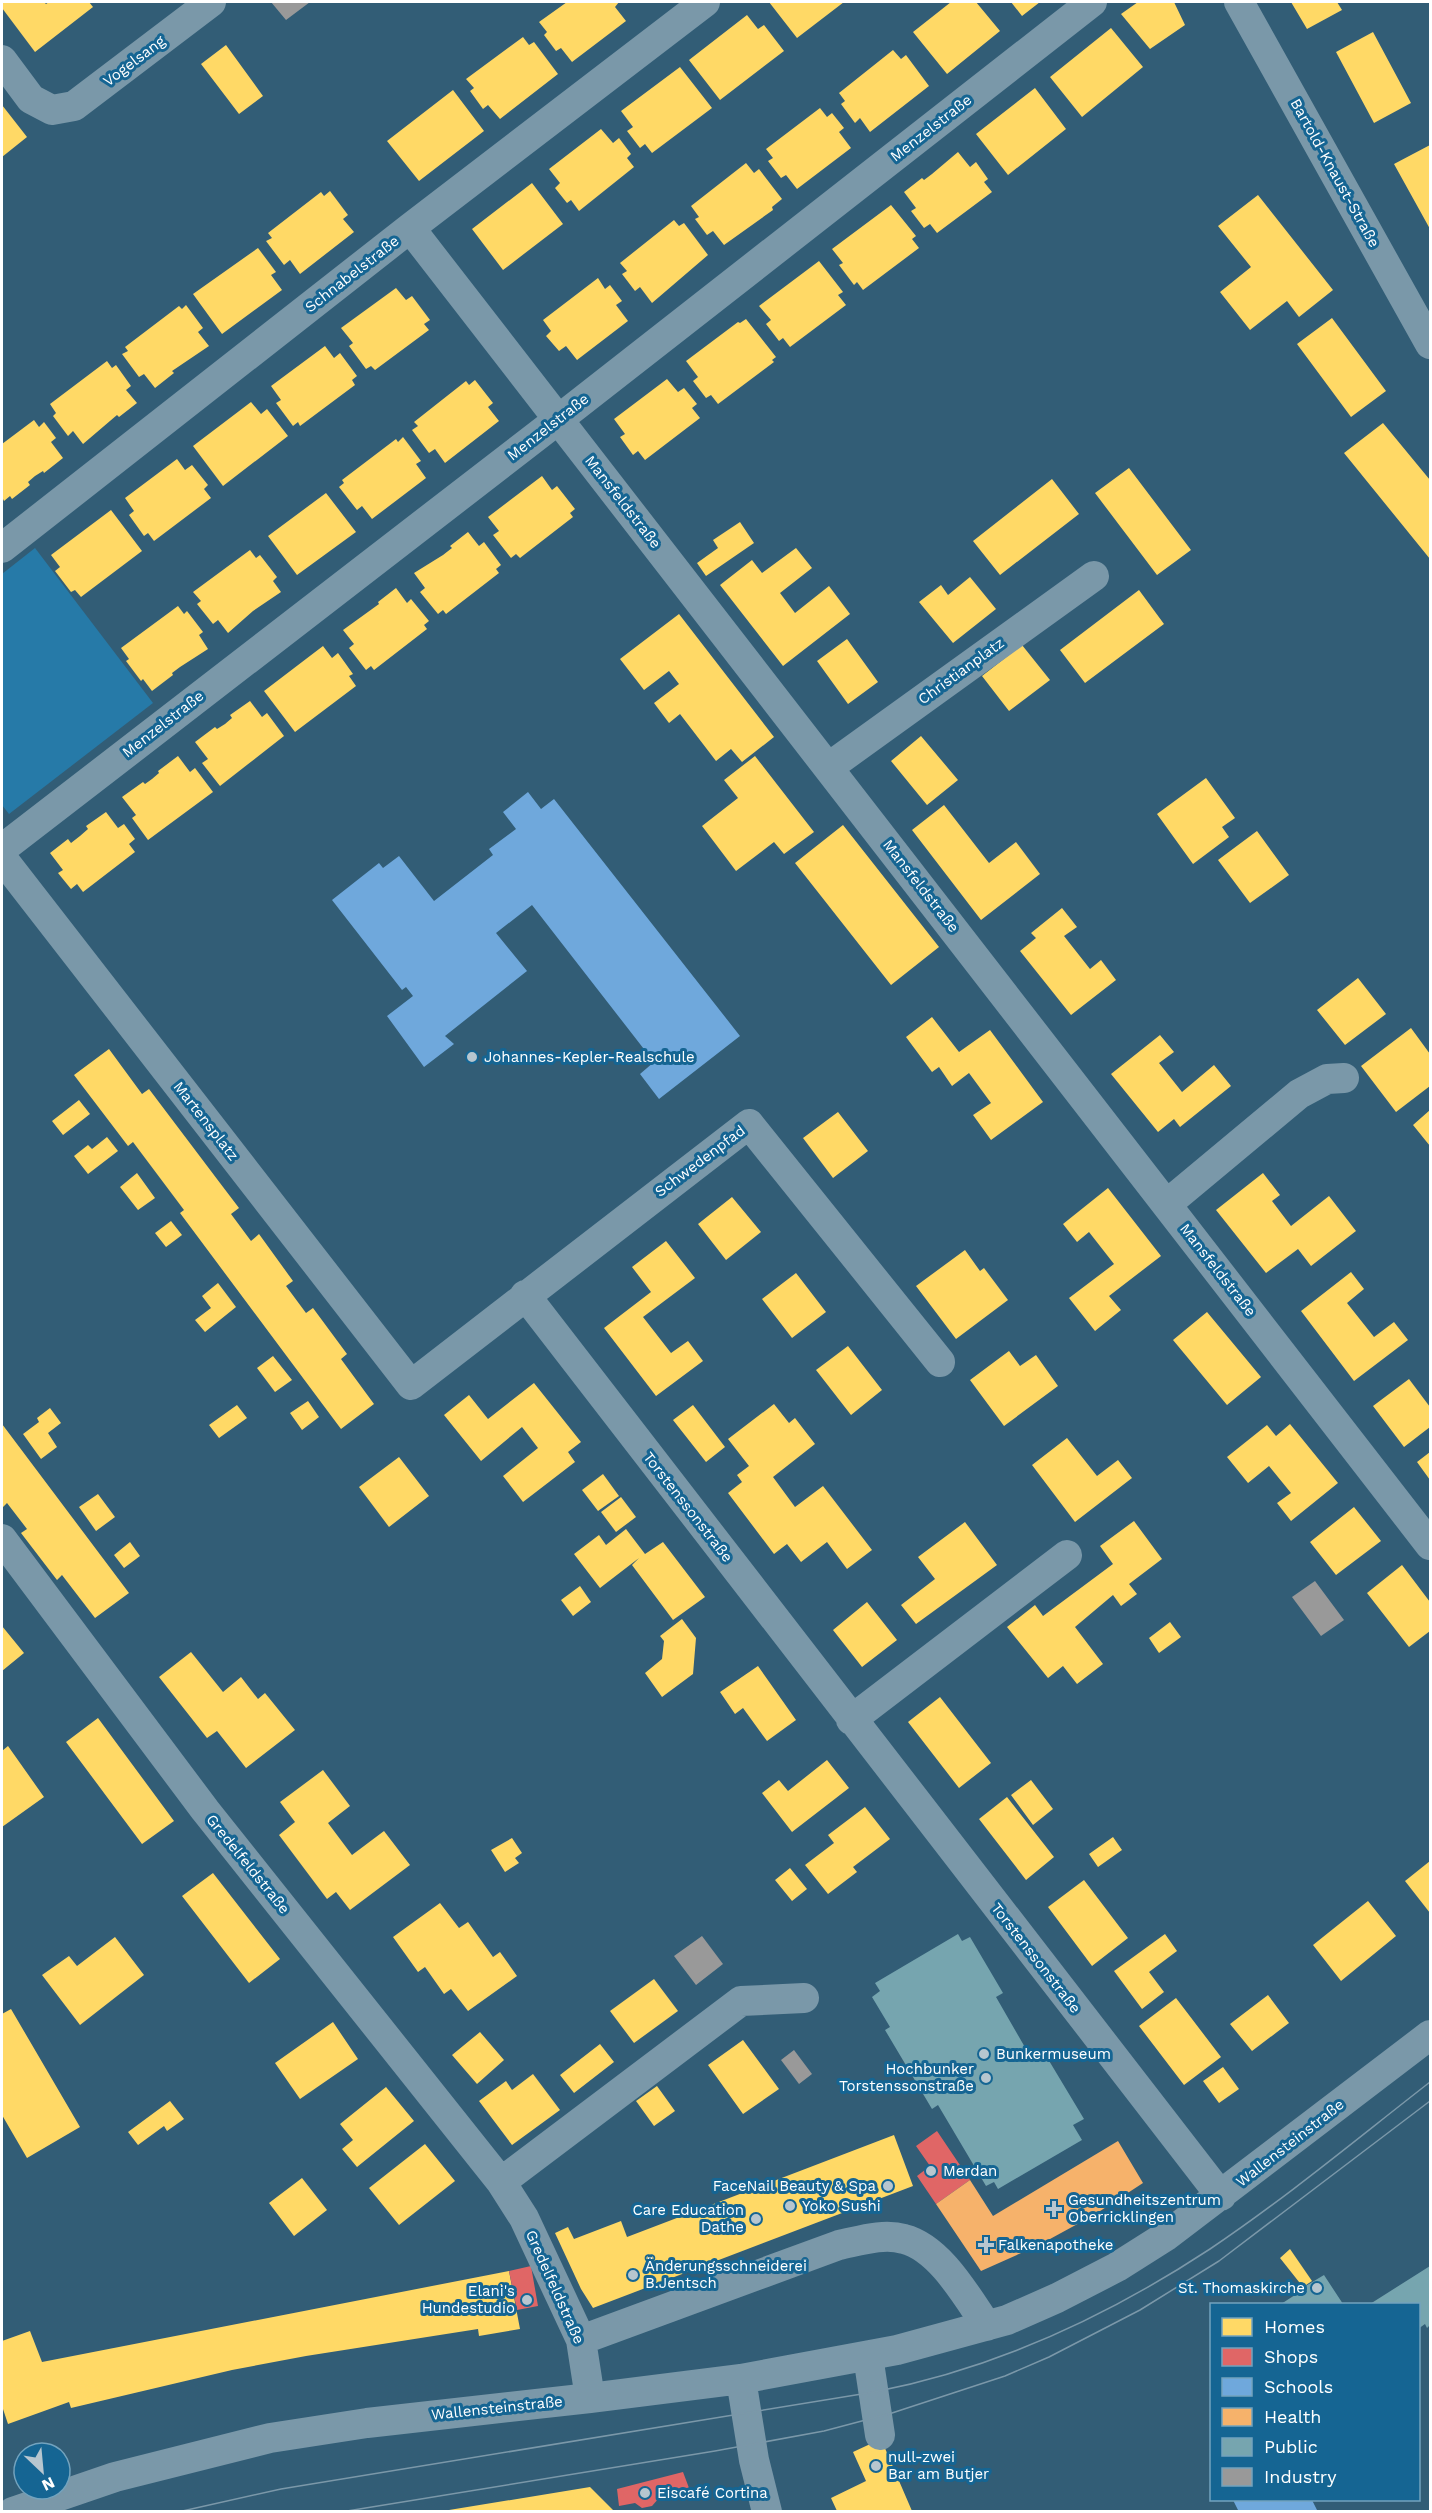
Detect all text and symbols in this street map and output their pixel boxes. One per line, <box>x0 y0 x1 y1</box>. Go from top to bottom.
street label: Vogelsang <box>99 32 169 90</box>
street label: Menzelstraße <box>887 91 975 165</box>
street label: Bartold-Knaust-Straße <box>1287 95 1383 251</box>
street label: Schnabelstraße <box>301 232 403 316</box>
street label: Menzelstraße <box>504 390 592 464</box>
street label: Mansfeldstraße <box>581 452 665 552</box>
street label: Christianplatz <box>914 634 1008 708</box>
street label: Menzelstraße <box>119 687 207 761</box>
street label: Mansfeldstraße <box>879 836 963 936</box>
place label: Johannes-Kepler-Realschule <box>484 1048 695 1066</box>
marker: Johannes-Kepler-Realschule <box>465 1050 479 1064</box>
street label: Martensplatz <box>170 1078 242 1164</box>
street label: Schwedenpfad <box>651 1121 749 1201</box>
street label: Mansfeldstraße <box>1176 1220 1260 1320</box>
street label: Torstenssonstraße <box>639 1448 737 1566</box>
street label: Gredelfeldstraße <box>202 1811 294 1917</box>
street label: Torstenssonstraße <box>987 1899 1085 2017</box>
place label: Bunkermuseum <box>996 2045 1111 2063</box>
marker: Bunkermuseum <box>977 2047 991 2061</box>
place label: Hochbunker Torstenssonstraße <box>839 2060 974 2095</box>
marker: Hochbunker Torstenssonstraße <box>979 2071 993 2085</box>
street label: Wallensteinstraße <box>1232 2095 1348 2191</box>
place label: Merdan <box>943 2162 997 2180</box>
marker: Merdan <box>924 2164 938 2178</box>
place label: FaceNail Beauty & Spa <box>713 2177 877 2195</box>
marker: FaceNail Beauty & Spa <box>881 2179 895 2193</box>
place label: Gesundheitszentrum Oberricklingen <box>1068 2191 1221 2226</box>
place label: Yoko Sushi <box>802 2197 881 2215</box>
marker: Yoko Sushi <box>783 2199 797 2213</box>
marker: Gesundheitszentrum Oberricklingen <box>1045 2200 1063 2218</box>
place label: Care Education Dathe <box>632 2201 744 2236</box>
marker: Care Education Dathe <box>749 2212 763 2226</box>
street label: Gredelfeldstraße <box>522 2227 588 2347</box>
place label: Falkenapotheke <box>998 2236 1114 2254</box>
marker: Falkenapotheke <box>979 2238 993 2252</box>
place label: Änderungsschneiderei B.Jentsch <box>645 2257 807 2292</box>
marker: Änderungsschneiderei B.Jentsch <box>626 2268 640 2282</box>
place label: St. Thomaskirche <box>1178 2279 1305 2297</box>
marker: St. Thomaskirche <box>1310 2281 1324 2295</box>
place label: Elani's Hundestudio <box>422 2282 515 2317</box>
marker: Elani's Hundestudio <box>520 2293 534 2307</box>
legend <box>1210 2303 1420 2501</box>
text: Homes <box>1264 2316 1325 2337</box>
text: Shops <box>1264 2346 1318 2367</box>
text: Schools <box>1264 2376 1333 2397</box>
street label: Wallensteinstraße <box>430 2392 564 2424</box>
text: Health <box>1264 2406 1321 2427</box>
text: Public <box>1264 2436 1318 2457</box>
north arrow <box>12 2441 72 2501</box>
place label: null-zwei Bar am Butjer <box>888 2448 989 2483</box>
marker: null-zwei Bar am Butjer <box>869 2459 883 2473</box>
text: Industry <box>1264 2466 1337 2487</box>
text: N <box>39 2473 58 2495</box>
place label: Eiscafé Cortina <box>657 2484 768 2502</box>
marker: Eiscafé Cortina <box>638 2486 652 2500</box>

